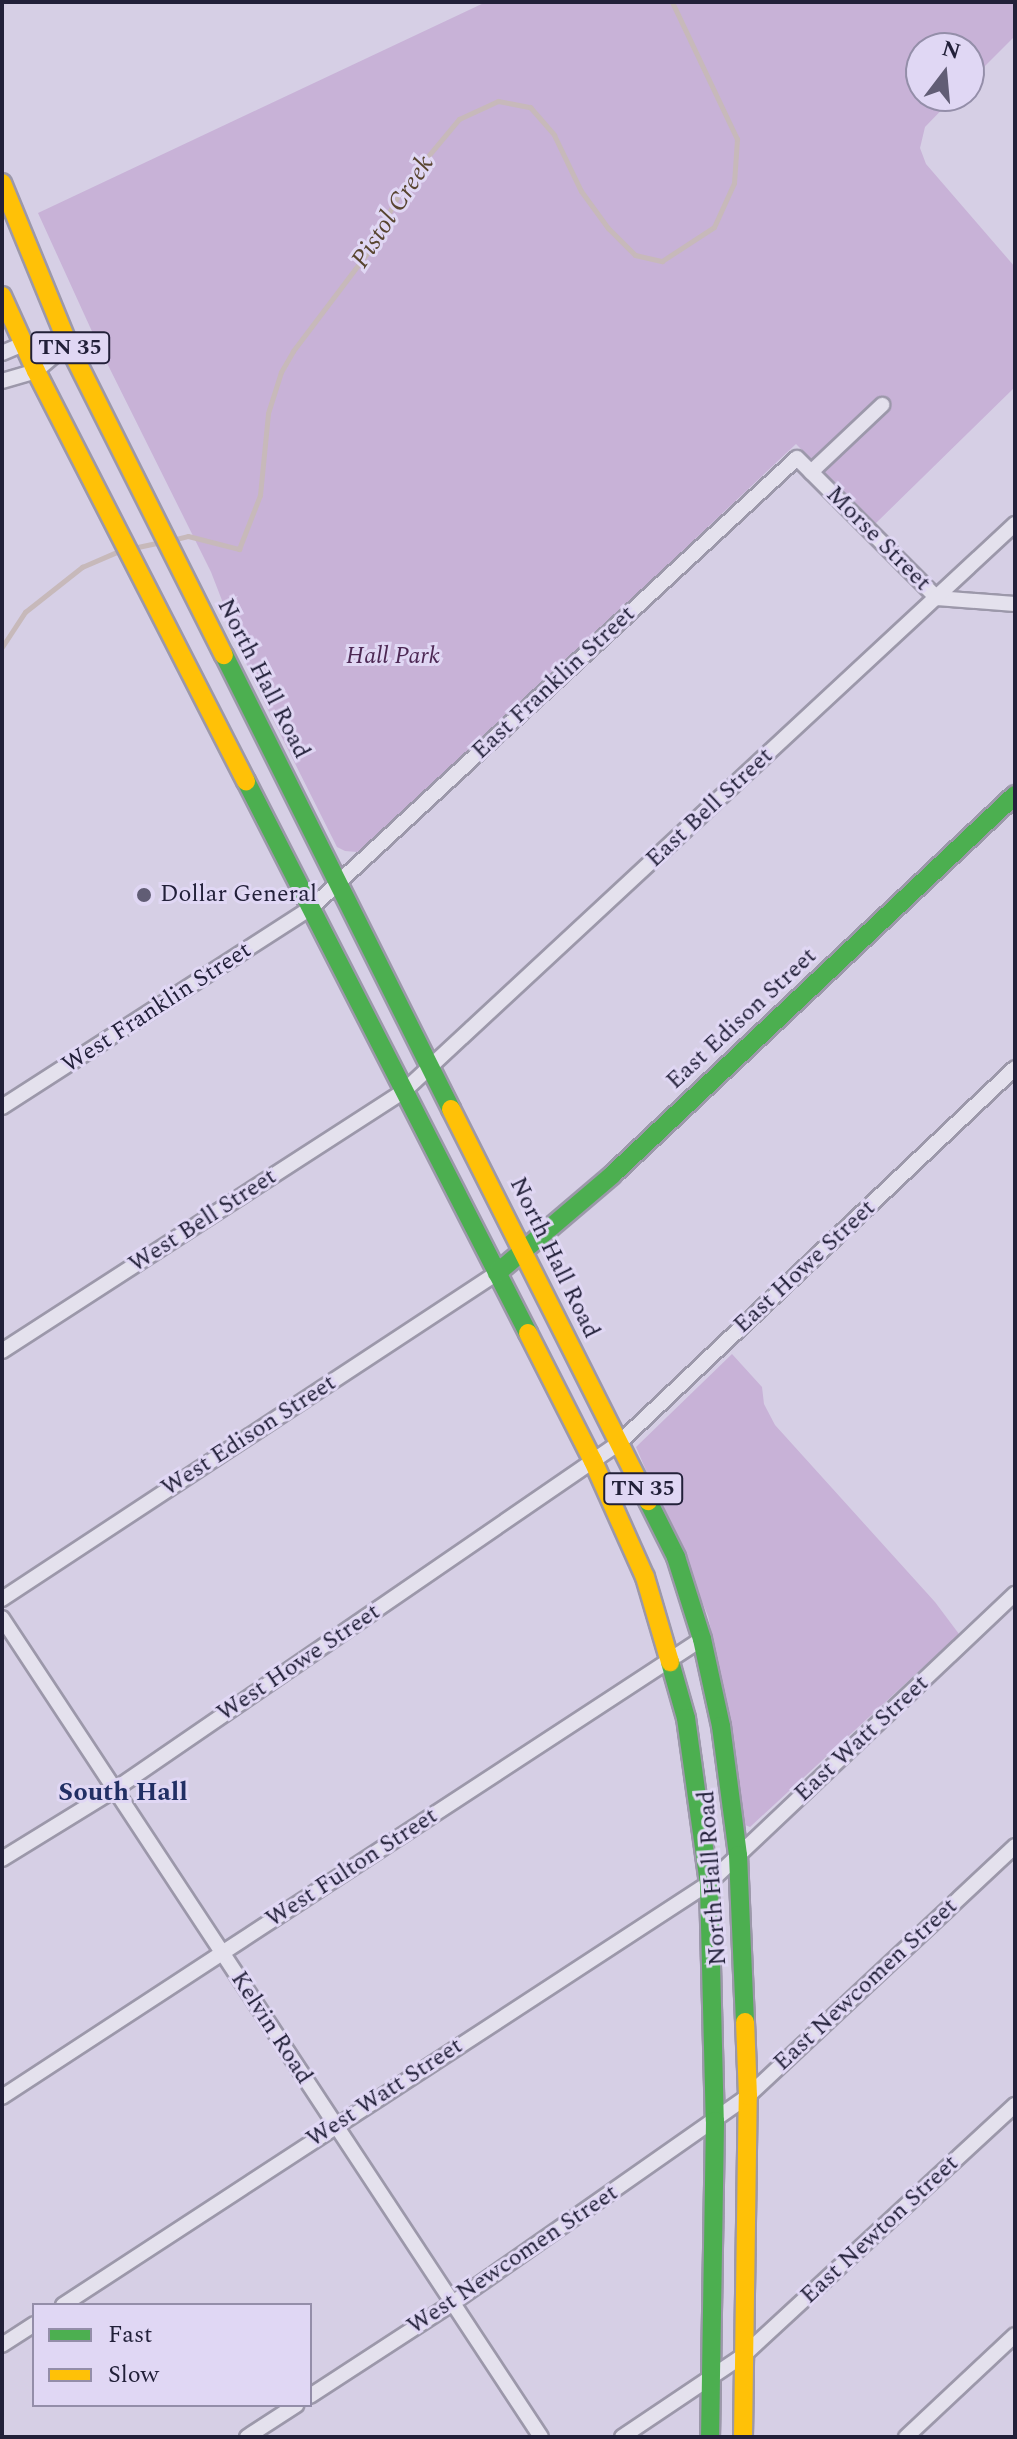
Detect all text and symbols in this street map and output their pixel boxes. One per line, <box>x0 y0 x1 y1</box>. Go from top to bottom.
north arrow <box>905 32 985 112</box>
text: N <box>938 32 964 69</box>
water label: Pistol Creek <box>345 150 441 274</box>
road number: TN 35 <box>30 330 110 366</box>
street label: Morse Street <box>820 481 936 597</box>
street label: North Hall Road <box>210 594 316 764</box>
street label: East Franklin Street <box>467 600 641 766</box>
park label: Hall Park <box>346 643 440 671</box>
street label: East Bell Street <box>641 742 779 874</box>
place label: Dollar General <box>160 881 317 909</box>
marker: Dollar General <box>135 886 153 904</box>
street label: West Franklin Street <box>57 936 257 1080</box>
street label: East Edison Street <box>661 942 823 1096</box>
street label: West Bell Street <box>124 1163 282 1279</box>
street label: North Hall Road <box>503 1173 605 1343</box>
street label: East Howe Street <box>728 1194 882 1340</box>
street label: West Edison Street <box>156 1369 342 1503</box>
road number: TN 35 <box>603 1471 683 1507</box>
street label: West Howe Street <box>212 1598 386 1728</box>
street label: East Watt Street <box>789 1670 935 1808</box>
district label: South Hall <box>58 1777 188 1809</box>
street label: North Hall Road <box>693 1790 733 1966</box>
street label: West Fulton Street <box>261 1802 443 1934</box>
street label: East Newcomen Street <box>768 1892 964 2078</box>
street label: Kelvin Road <box>224 1966 318 2090</box>
street label: West Watt Street <box>302 2032 468 2154</box>
street label: East Newton Street <box>795 2149 965 2311</box>
street label: West Newcomen Street <box>402 2179 624 2341</box>
legend <box>32 2303 312 2407</box>
text: Fast <box>108 2317 153 2353</box>
text: Slow <box>108 2357 159 2393</box>

